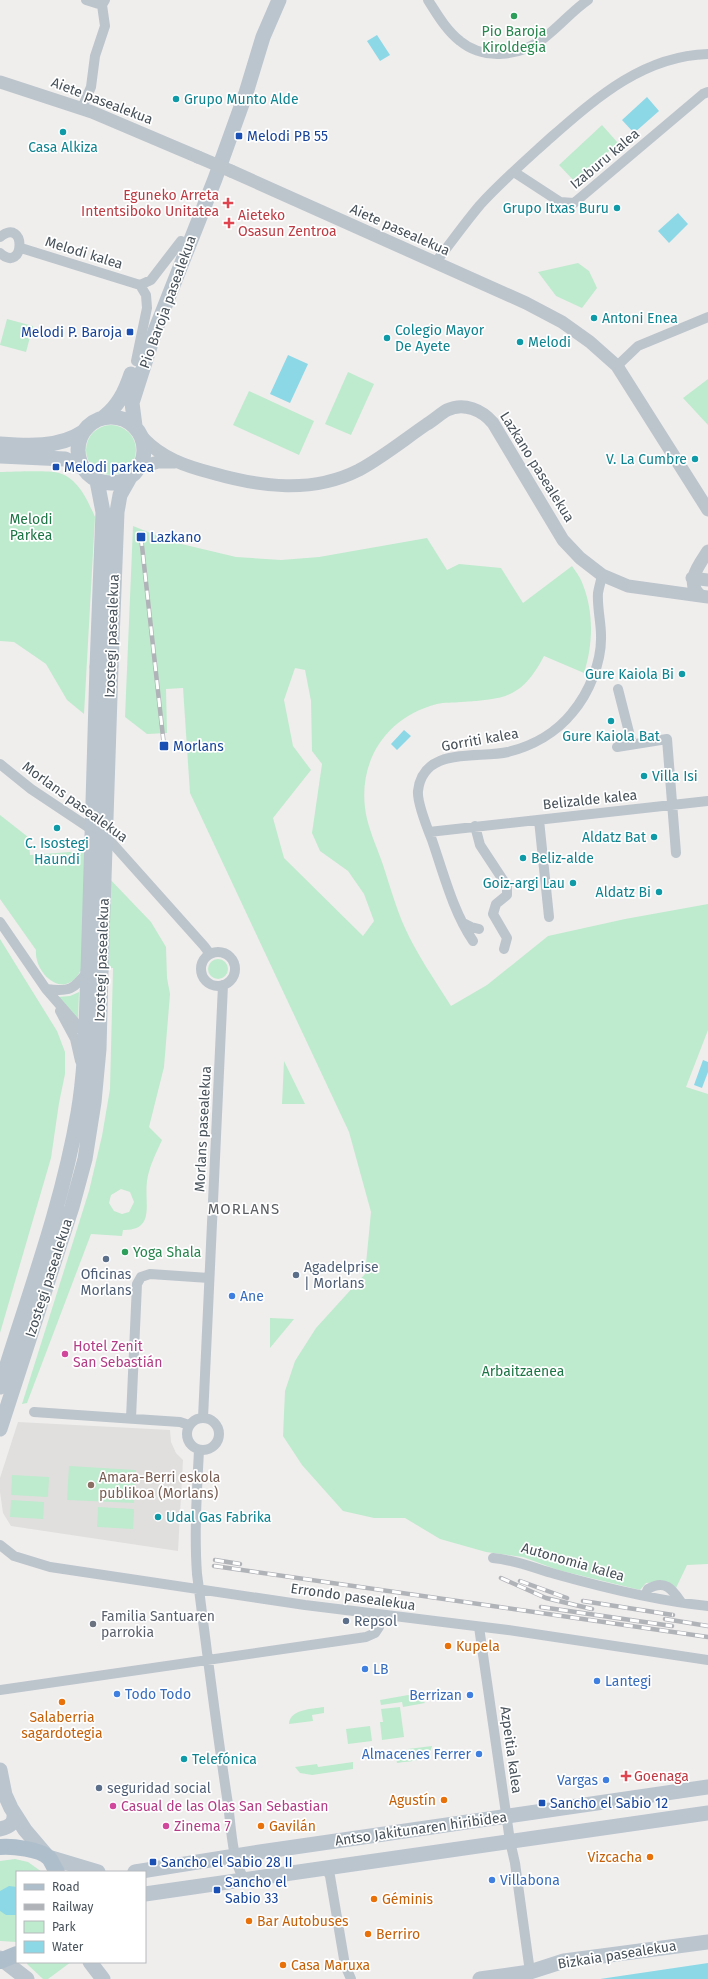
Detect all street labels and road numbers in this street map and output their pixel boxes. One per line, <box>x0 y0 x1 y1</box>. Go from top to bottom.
street label: Aiete pasealekua <box>49 74 155 128</box>
street label: Izaburu kalea <box>567 125 643 193</box>
street label: Aiete pasealekua <box>347 200 453 260</box>
street label: Melodi kalea <box>43 233 125 273</box>
street label: Pio Baroja pasealekua <box>136 233 200 371</box>
street label: Lazkano pasealekua <box>496 409 578 525</box>
street label: Izostegi pasealekua <box>101 574 123 698</box>
street label: Gorriti kalea <box>440 725 520 755</box>
street label: Morlans pasealekua <box>19 758 131 846</box>
street label: Belizalde kalea <box>542 787 638 813</box>
street label: Izostegi pasealekua <box>91 898 113 1022</box>
street label: Morlans pasealekua <box>191 1066 215 1192</box>
street label: Izostegi pasealekua <box>22 1216 76 1340</box>
street label: Autonomia kalea <box>520 1539 626 1585</box>
street label: Errondo pasealekua <box>289 1580 417 1614</box>
street label: Azpeitia kalea <box>496 1705 526 1795</box>
street label: Antso Jakitunaren hiribidea <box>334 1809 508 1849</box>
street label: Bizkaia pasealekua <box>556 1937 678 1973</box>

